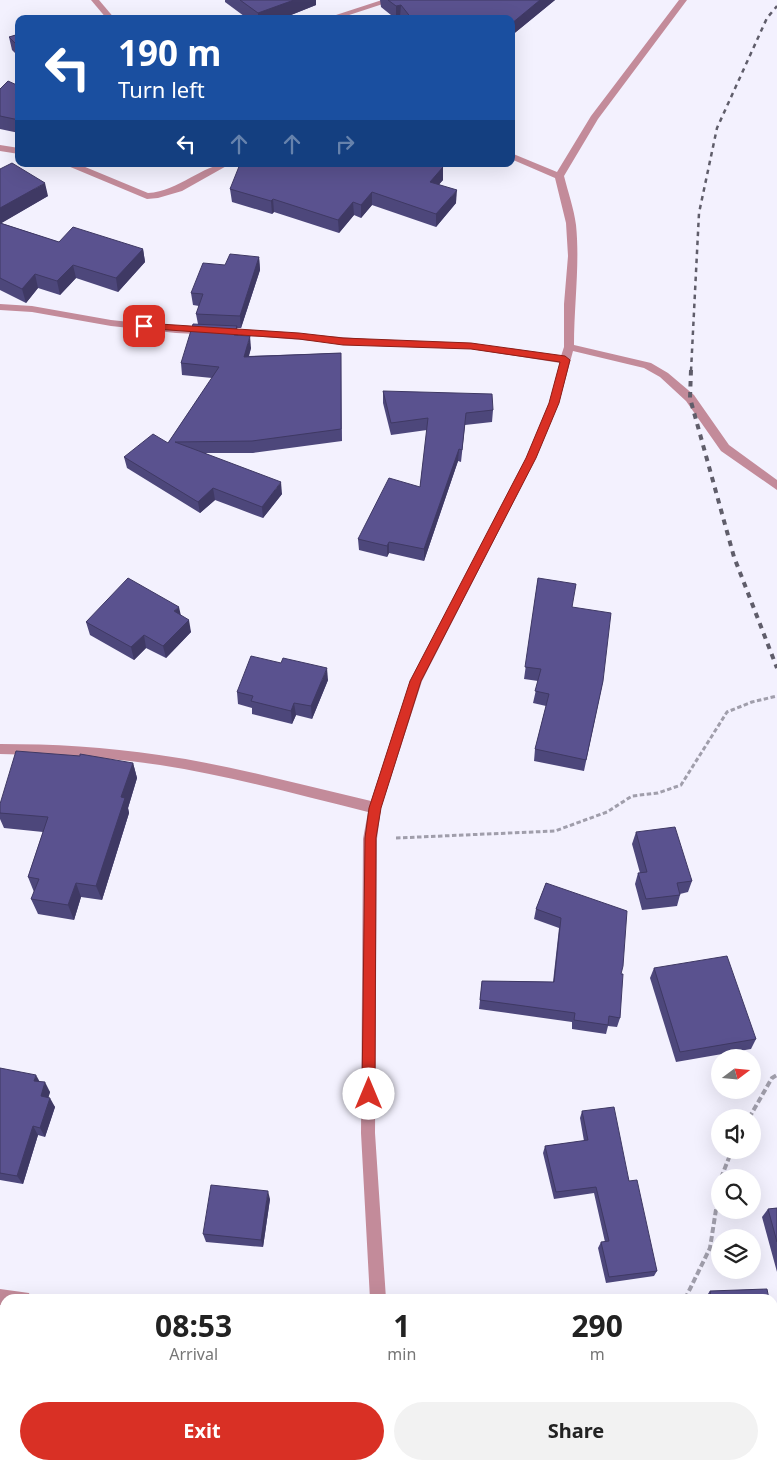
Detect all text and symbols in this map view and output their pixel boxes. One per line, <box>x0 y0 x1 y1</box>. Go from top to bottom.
text: 190 m <box>118 29 221 76</box>
icon: left <box>35 35 100 100</box>
text: Turn left <box>118 74 205 104</box>
icon: left <box>172 130 200 158</box>
icon: ahead <box>225 130 253 158</box>
icon: ahead <box>278 130 306 158</box>
icon: right <box>331 130 359 158</box>
pin <box>123 305 165 347</box>
icon: arrive <box>130 312 158 340</box>
north arrow <box>711 1049 761 1099</box>
map controls <box>711 1049 761 1279</box>
position arrow <box>342 1067 394 1119</box>
button: sound <box>711 1109 761 1159</box>
button: search <box>711 1169 761 1219</box>
button: layers <box>711 1229 761 1279</box>
text: 08:53 <box>155 1305 232 1346</box>
text: 1 <box>393 1305 410 1346</box>
text: 290 <box>571 1305 623 1346</box>
text: Arrival <box>169 1343 218 1365</box>
text: min <box>387 1343 416 1365</box>
text: m <box>590 1343 605 1365</box>
button: Exit <box>20 1402 384 1460</box>
button: Share <box>394 1402 758 1460</box>

